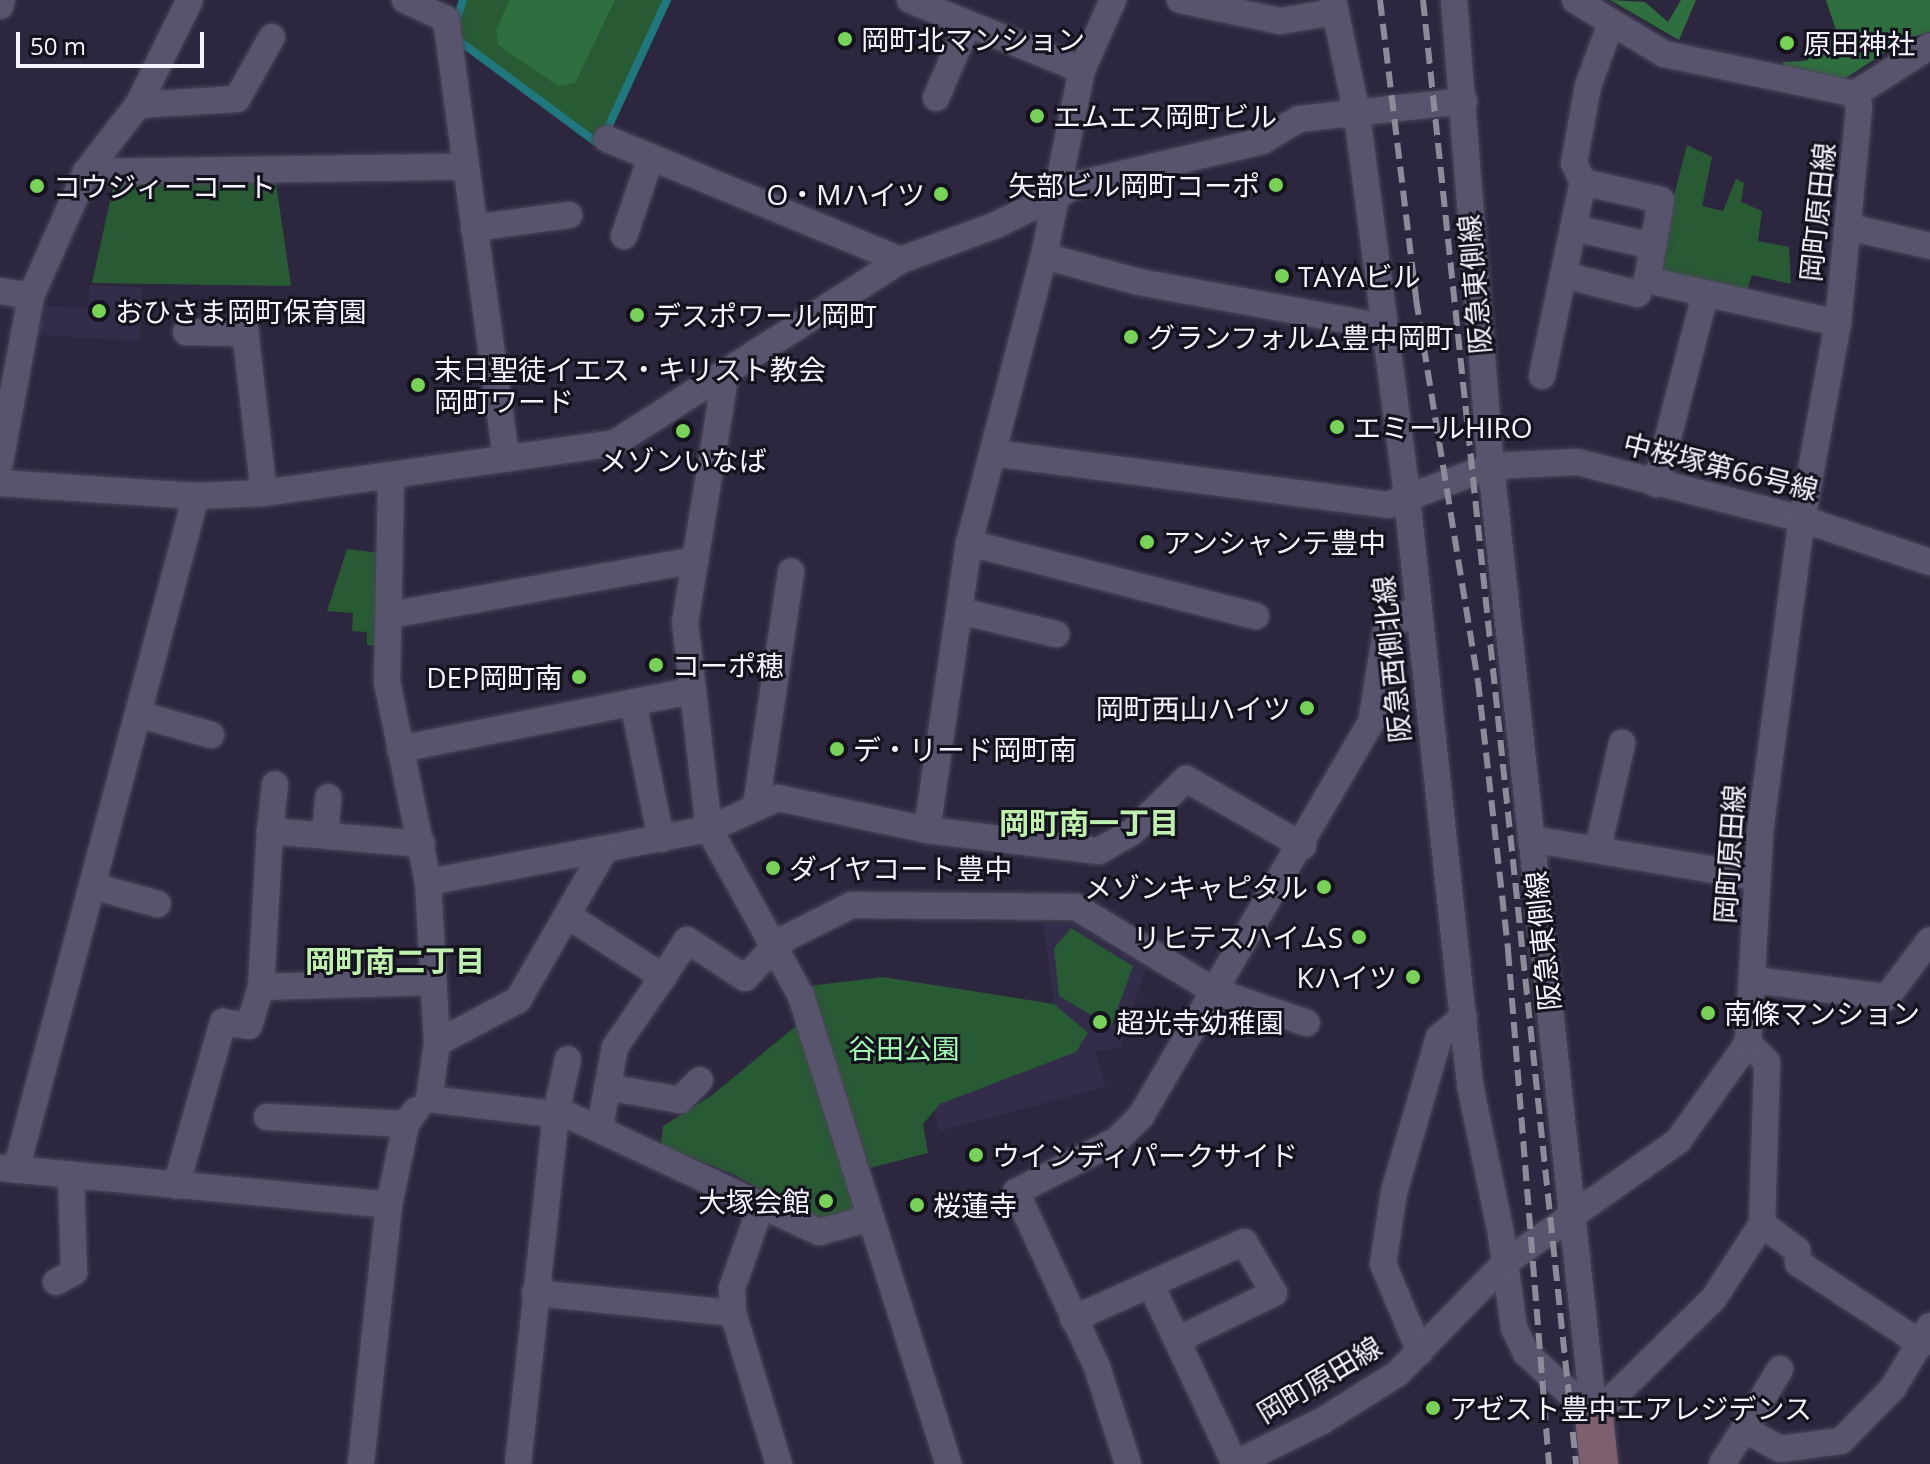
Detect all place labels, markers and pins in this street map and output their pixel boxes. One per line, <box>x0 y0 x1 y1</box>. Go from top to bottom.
place label: 岡町北マンション <box>861 22 1085 56</box>
place label: 原田神社 <box>1803 26 1915 60</box>
marker: 岡町北マンション <box>836 30 854 48</box>
marker: 原田神社 <box>1778 34 1796 52</box>
place label: エムエス岡町ビル <box>1053 99 1277 133</box>
marker: エムエス岡町ビル <box>1028 107 1046 125</box>
place label: 矢部ビル岡町コーポ <box>1008 168 1260 202</box>
place label: コウジィーコート <box>53 169 277 203</box>
marker: 矢部ビル岡町コーポ <box>1267 176 1285 194</box>
marker: コウジィーコート <box>28 177 46 195</box>
place label: O・Mハイツ <box>766 177 925 211</box>
marker: O・Mハイツ <box>932 185 950 203</box>
place label: TAYAビル <box>1298 259 1420 293</box>
marker: TAYAビル <box>1273 267 1291 285</box>
place label: おひさま岡町保育園 <box>115 294 367 328</box>
place label: デスポワール岡町 <box>653 298 877 332</box>
marker: おひさま岡町保育園 <box>90 302 108 320</box>
marker: デスポワール岡町 <box>628 306 646 324</box>
place label: グランフォルム豊中岡町 <box>1147 320 1455 354</box>
marker: グランフォルム豊中岡町 <box>1122 328 1140 346</box>
place label: 末日聖徒イエス・キリスト教会 岡町ワード <box>434 352 826 418</box>
marker: 末日聖徒イエス・キリスト教会 岡町ワード <box>409 376 427 394</box>
place label: エミールHIRO <box>1353 410 1533 444</box>
marker: エミールHIRO <box>1328 418 1346 436</box>
marker: メゾンいなば <box>674 422 692 440</box>
place label: メゾンいなば <box>599 443 767 477</box>
place label: アンシャンテ豊中 <box>1163 525 1387 559</box>
marker: アンシャンテ豊中 <box>1138 533 1156 551</box>
place label: コーポ穂 <box>672 648 784 682</box>
marker: コーポ穂 <box>647 656 665 674</box>
place label: DEP岡町南 <box>426 660 563 694</box>
marker: DEP岡町南 <box>570 668 588 686</box>
place label: 岡町西山ハイツ <box>1095 691 1291 725</box>
marker: 岡町西山ハイツ <box>1298 699 1316 717</box>
place label: デ・リード岡町南 <box>853 732 1077 766</box>
marker: デ・リード岡町南 <box>828 740 846 758</box>
place label: ダイヤコート豊中 <box>789 851 1013 885</box>
marker: ダイヤコート豊中 <box>764 859 782 877</box>
place label: メゾンキャピタル <box>1084 870 1308 904</box>
marker: メゾンキャピタル <box>1315 878 1333 896</box>
place label: リヒテスハイムS <box>1132 920 1343 954</box>
marker: リヒテスハイムS <box>1350 928 1368 946</box>
place label: Kハイツ <box>1296 960 1397 994</box>
marker: Kハイツ <box>1404 968 1422 986</box>
place label: 南條マンション <box>1724 996 1920 1030</box>
marker: 南條マンション <box>1699 1004 1717 1022</box>
place label: 超光寺幼稚園 <box>1116 1005 1284 1039</box>
marker: 超光寺幼稚園 <box>1091 1013 1109 1031</box>
place label: ウインディパークサイド <box>992 1138 1300 1172</box>
marker: ウインディパークサイド <box>967 1146 985 1164</box>
place label: 大塚会館 <box>698 1184 810 1218</box>
place label: 桜蓮寺 <box>933 1188 1017 1222</box>
marker: 大塚会館 <box>817 1192 835 1210</box>
marker: 桜蓮寺 <box>908 1196 926 1214</box>
place label: アゼスト豊中エアレジデンス <box>1449 1391 1813 1425</box>
marker: アゼスト豊中エアレジデンス <box>1424 1399 1442 1417</box>

